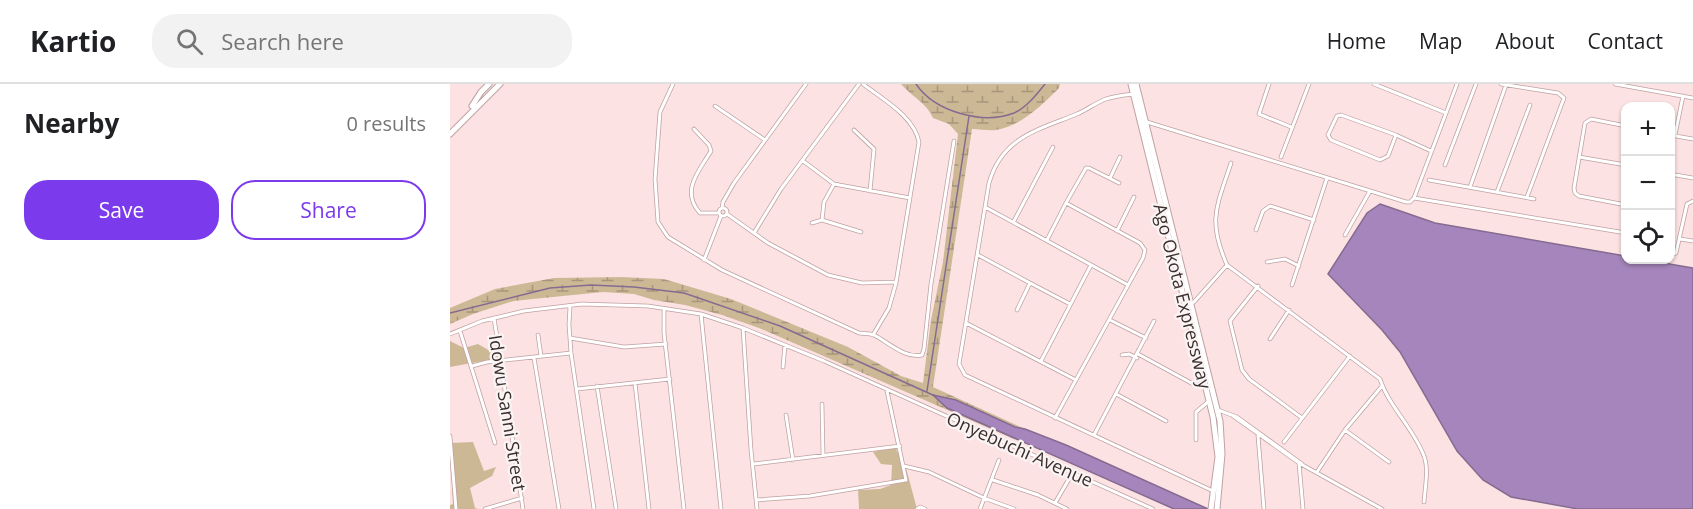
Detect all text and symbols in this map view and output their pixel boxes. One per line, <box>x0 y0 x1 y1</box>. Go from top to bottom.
search box <box>152 14 572 68</box>
text: Kartio <box>30 22 116 60</box>
icon: search <box>173 25 206 58</box>
text: Search here <box>221 26 344 56</box>
text: Home <box>1327 27 1386 55</box>
text: Map <box>1419 27 1462 55</box>
text: About <box>1495 27 1555 55</box>
text: Contact <box>1588 27 1663 55</box>
map controls <box>1621 102 1675 264</box>
button: + <box>1621 102 1675 156</box>
text: Nearby <box>24 105 119 141</box>
text: 0 results <box>346 110 426 137</box>
button: − <box>1621 156 1675 210</box>
button: Save <box>24 180 219 240</box>
button: Share <box>231 180 426 240</box>
street label: Ago Okota Expressway <box>1148 201 1218 392</box>
button: locate <box>1621 210 1675 264</box>
street label: Idowu Sanni Street <box>484 333 532 493</box>
street label: Onyebuchi Avenue <box>943 406 1097 492</box>

